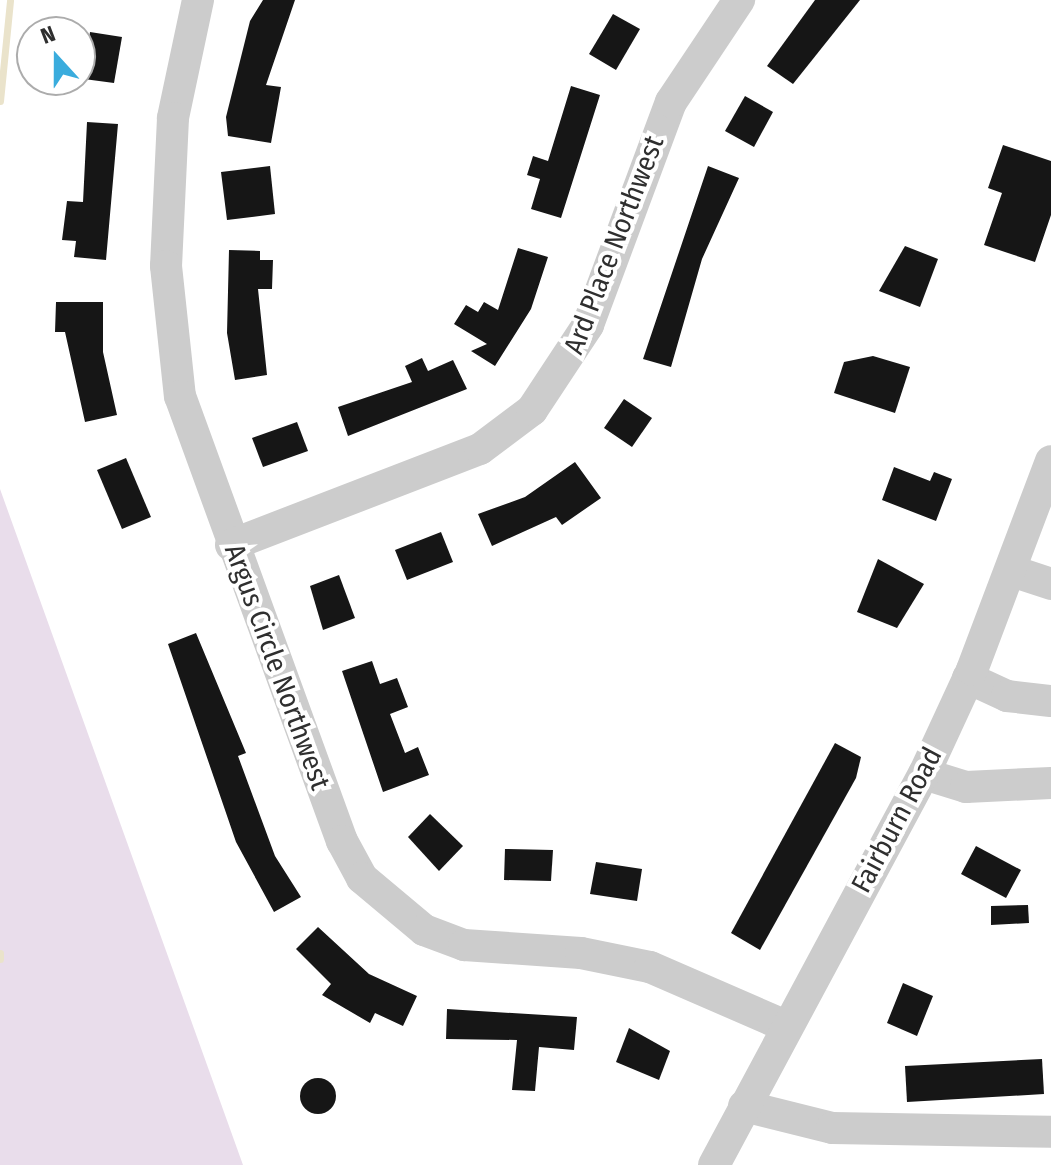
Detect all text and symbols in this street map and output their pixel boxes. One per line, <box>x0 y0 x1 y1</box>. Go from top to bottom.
north arrow <box>16 16 96 96</box>
text: N <box>37 20 59 50</box>
street label: Ard Place Northwest <box>557 131 671 359</box>
street label: Argus Circle Northwest <box>217 540 337 794</box>
street label: Fairburn Road <box>845 742 949 898</box>

